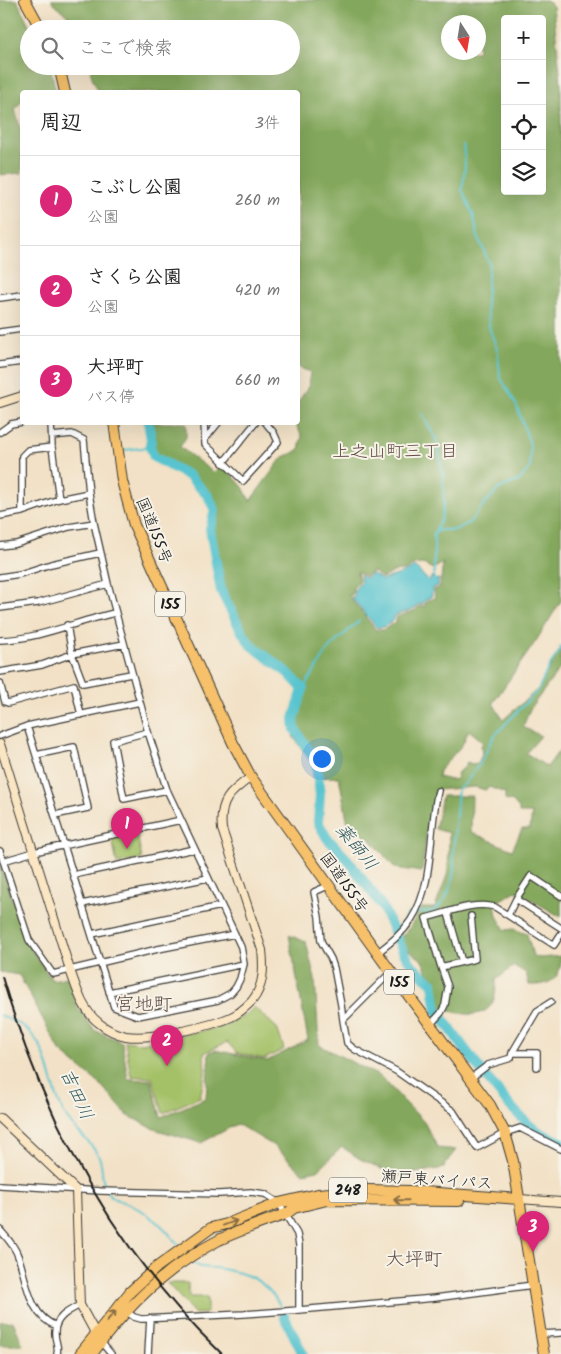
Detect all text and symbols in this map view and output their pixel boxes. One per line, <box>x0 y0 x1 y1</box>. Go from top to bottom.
north arrow <box>441 15 486 60</box>
map controls <box>501 15 546 195</box>
button: + <box>501 15 546 60</box>
search box <box>20 20 300 75</box>
icon: search <box>38 34 66 62</box>
text: ここで検索 <box>78 34 173 64</box>
button: − <box>501 60 546 105</box>
button: locate <box>501 105 546 150</box>
text: 周辺 <box>40 107 82 140</box>
text: 3件 <box>255 111 280 136</box>
button: layers <box>501 150 546 195</box>
text: こぶし公園 <box>87 173 182 203</box>
text: 1 <box>54 188 58 213</box>
text: 260 m <box>235 188 280 213</box>
text: 公園 <box>87 205 119 230</box>
text: さくら公園 <box>87 263 182 293</box>
text: 2 <box>51 278 61 303</box>
text: 420 m <box>235 278 280 303</box>
text: 公園 <box>87 295 119 320</box>
text: 大坪町 <box>87 353 144 383</box>
text: 3 <box>52 368 60 393</box>
text: 660 m <box>235 368 280 393</box>
text: バス停 <box>87 385 135 410</box>
district label: 上之山町三丁目 <box>332 438 458 467</box>
street label: 国道155号 <box>129 493 178 568</box>
road number: 155 <box>155 592 185 616</box>
your location <box>309 746 335 772</box>
pin: 1 <box>111 808 143 849</box>
water label: 薬師川 <box>328 818 384 878</box>
street label: 国道155号 <box>313 847 375 919</box>
road number: 155 <box>384 970 414 994</box>
district label: 宮地町 <box>115 990 173 1020</box>
pin: 2 <box>151 1025 183 1066</box>
water label: 吉田川 <box>51 1064 100 1125</box>
street label: 瀬戸東バイパス <box>380 1164 493 1197</box>
road number: 248 <box>329 1178 367 1202</box>
one-way arrow <box>394 1195 410 1205</box>
pin: 3 <box>517 1211 549 1252</box>
one-way arrow <box>222 1218 237 1227</box>
district label: 大坪町 <box>385 1245 443 1275</box>
one-way arrow <box>105 1310 116 1323</box>

